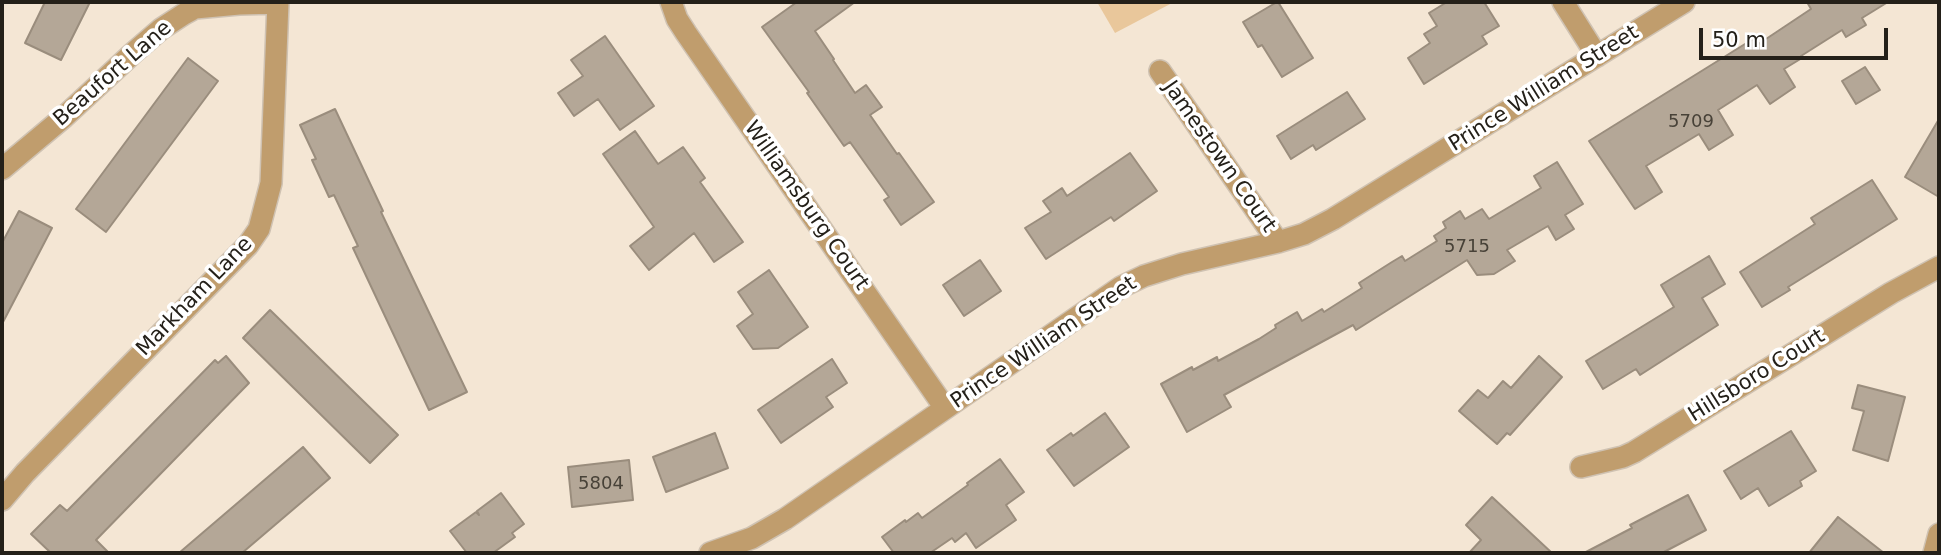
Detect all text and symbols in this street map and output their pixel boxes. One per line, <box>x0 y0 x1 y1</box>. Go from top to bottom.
scale bar <box>1703 14 1892 58</box>
street label: Beaufort Lane <box>49 16 177 132</box>
street label: Prince William Street <box>1445 20 1643 158</box>
text: 50 m <box>1712 28 1766 52</box>
street label: Jamestown Court <box>1157 76 1281 238</box>
house number: 5709 <box>1668 111 1714 133</box>
street label: Williamsburg Court <box>738 117 874 295</box>
street label: Markham Lane <box>132 232 258 362</box>
house number: 5715 <box>1444 236 1490 258</box>
street label: Prince William Street <box>946 271 1142 415</box>
street label: Hillsboro Court <box>1684 324 1830 428</box>
house number: 5804 <box>578 473 624 495</box>

